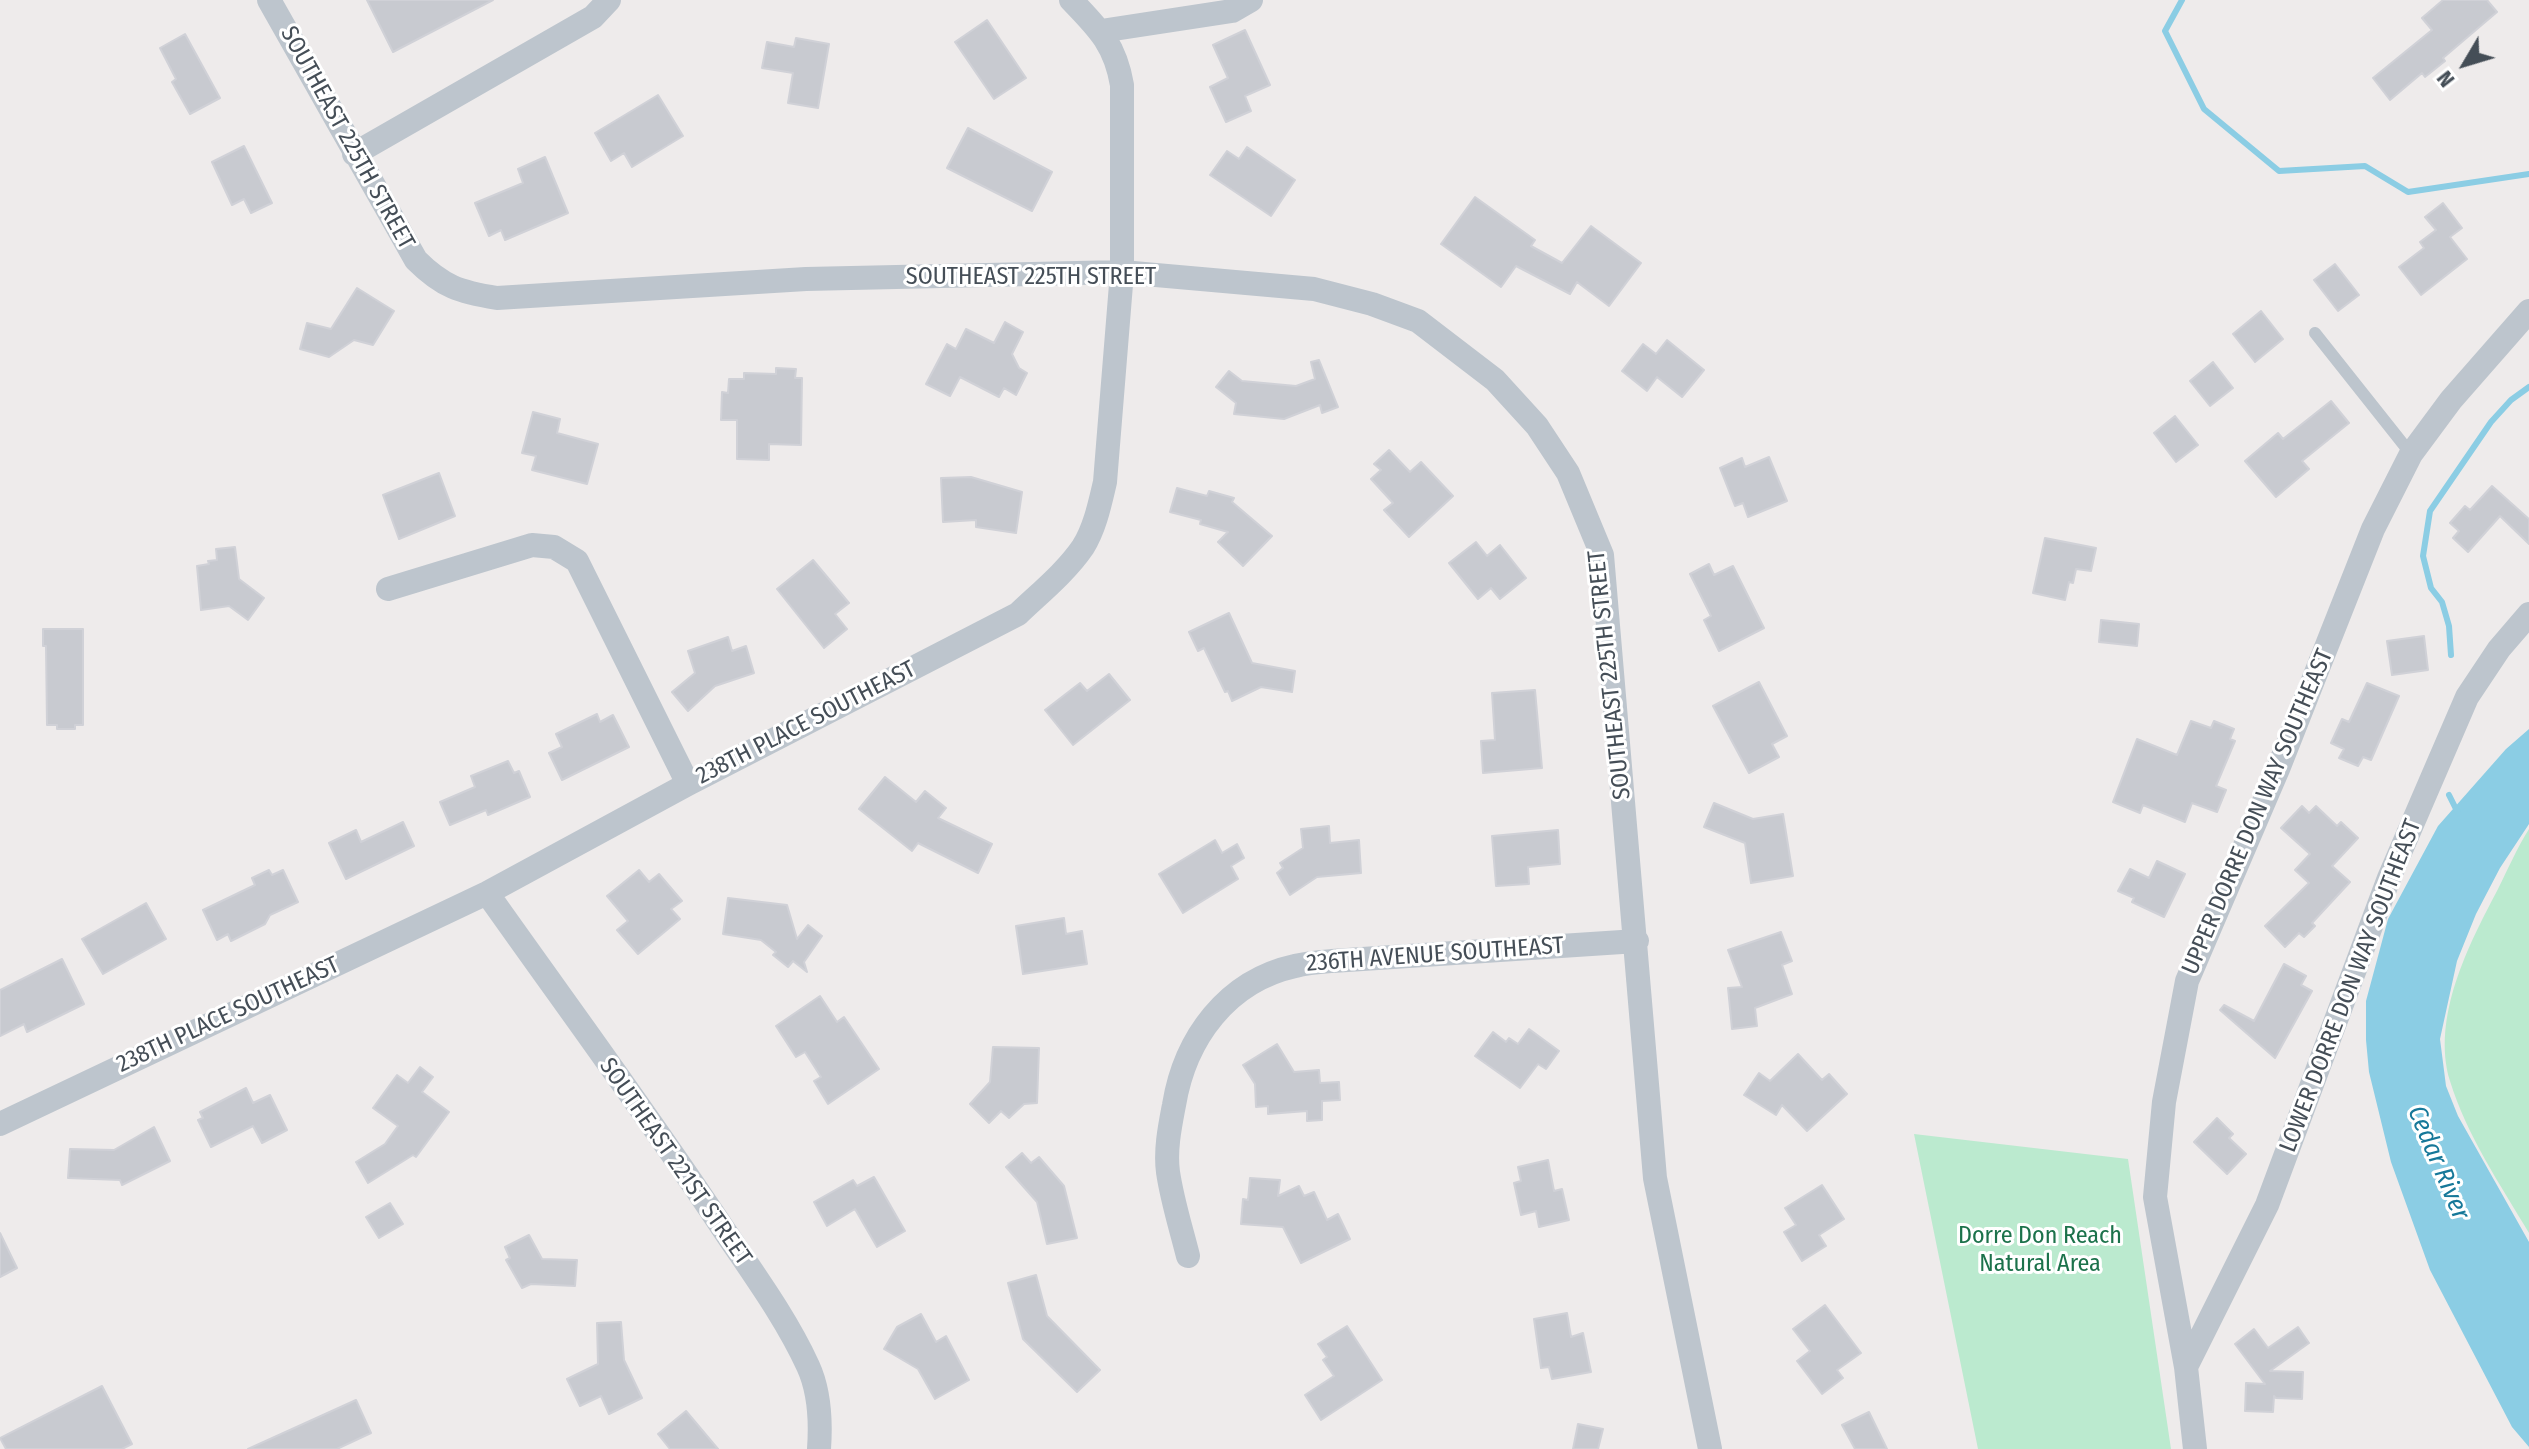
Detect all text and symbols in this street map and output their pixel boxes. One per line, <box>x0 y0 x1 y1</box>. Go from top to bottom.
street label: SOUTHEAST 225TH STREET <box>274 21 420 255</box>
north arrow <box>2425 24 2505 104</box>
text: N <box>2431 66 2460 93</box>
street label: SOUTHEAST 225TH STREET <box>906 263 1156 291</box>
street label: SOUTHEAST 225TH STREET <box>1583 549 1637 801</box>
street label: UPPER DORRE DON WAY SOUTHEAST <box>2176 645 2340 979</box>
street label: 238TH PLACE SOUTHEAST <box>692 655 920 791</box>
street label: LOWER DORRE DON WAY SOUTHEAST <box>2274 816 2428 1156</box>
street label: 236TH AVENUE SOUTHEAST <box>1305 932 1565 978</box>
street label: 238TH PLACE SOUTHEAST <box>112 951 344 1079</box>
street label: SOUTHEAST 221ST STREET <box>593 1053 757 1271</box>
water label: Cedar River <box>2400 1101 2476 1225</box>
park label: Dorre Don Reach Natural Area <box>1958 1222 2122 1278</box>

